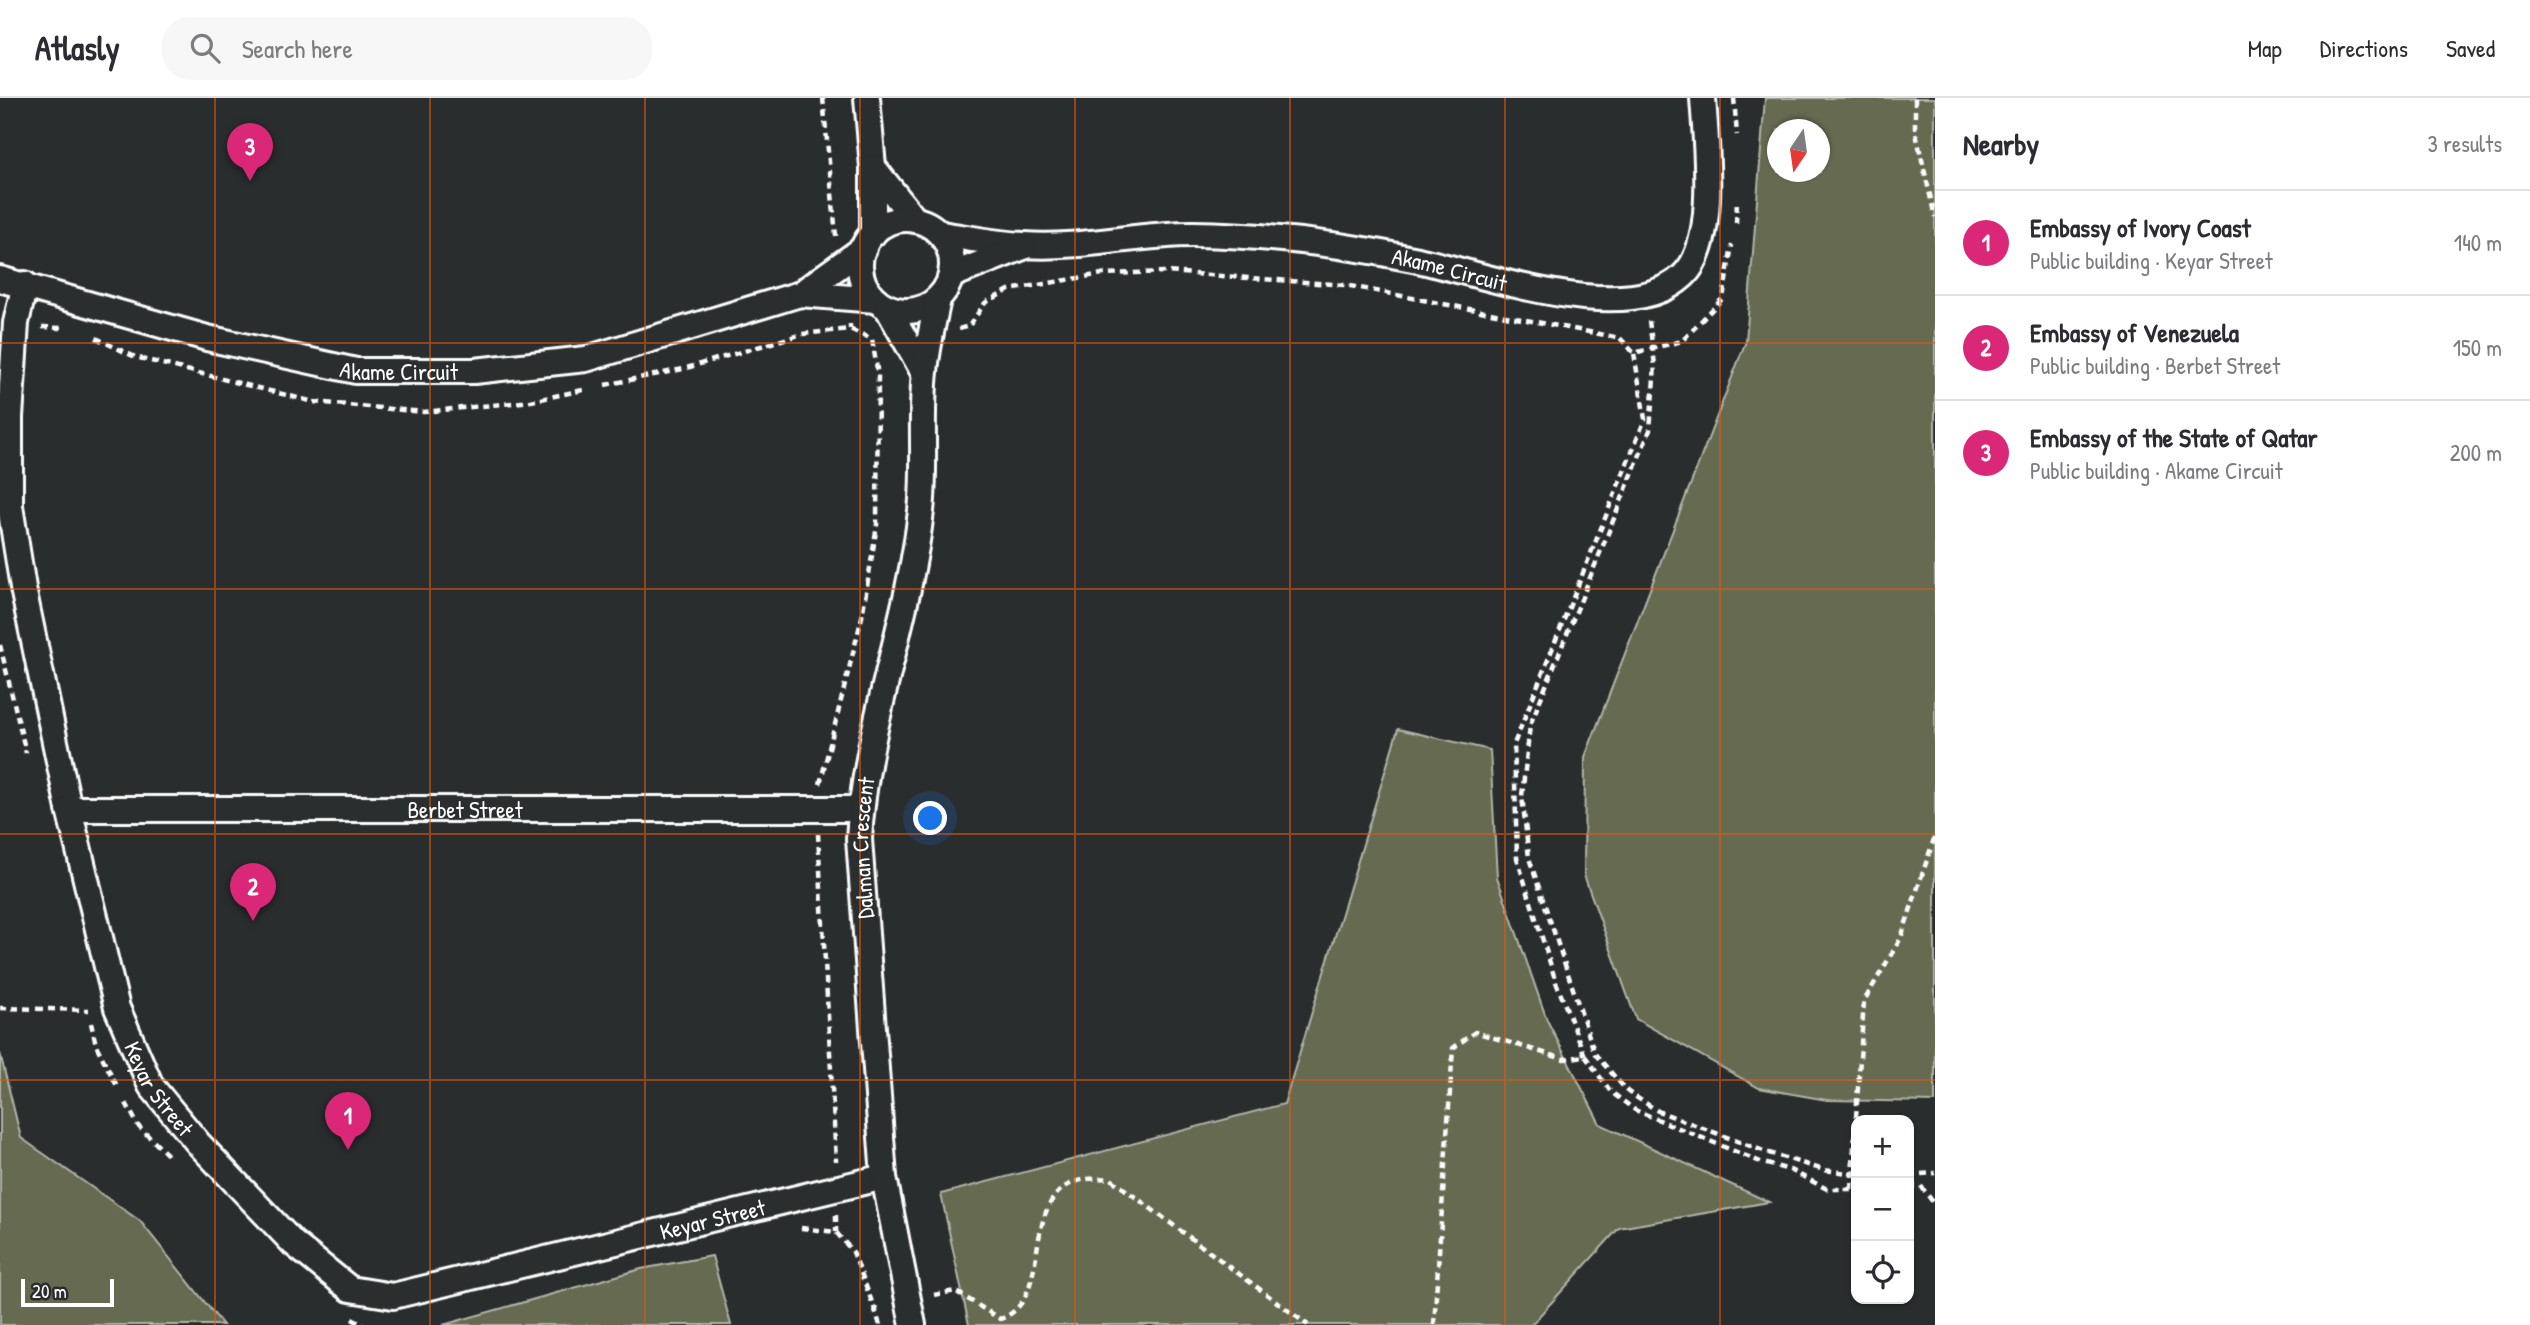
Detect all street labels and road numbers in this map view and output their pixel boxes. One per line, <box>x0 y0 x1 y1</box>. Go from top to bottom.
street label: Akame Circuit <box>1390 240 1511 298</box>
street label: Akame Circuit <box>337 352 459 387</box>
street label: Dalman Crescent <box>843 774 881 920</box>
street label: Berbet Street <box>407 794 524 825</box>
street label: Keyar Street <box>118 1036 202 1143</box>
street label: Keyar Street <box>656 1191 769 1246</box>

